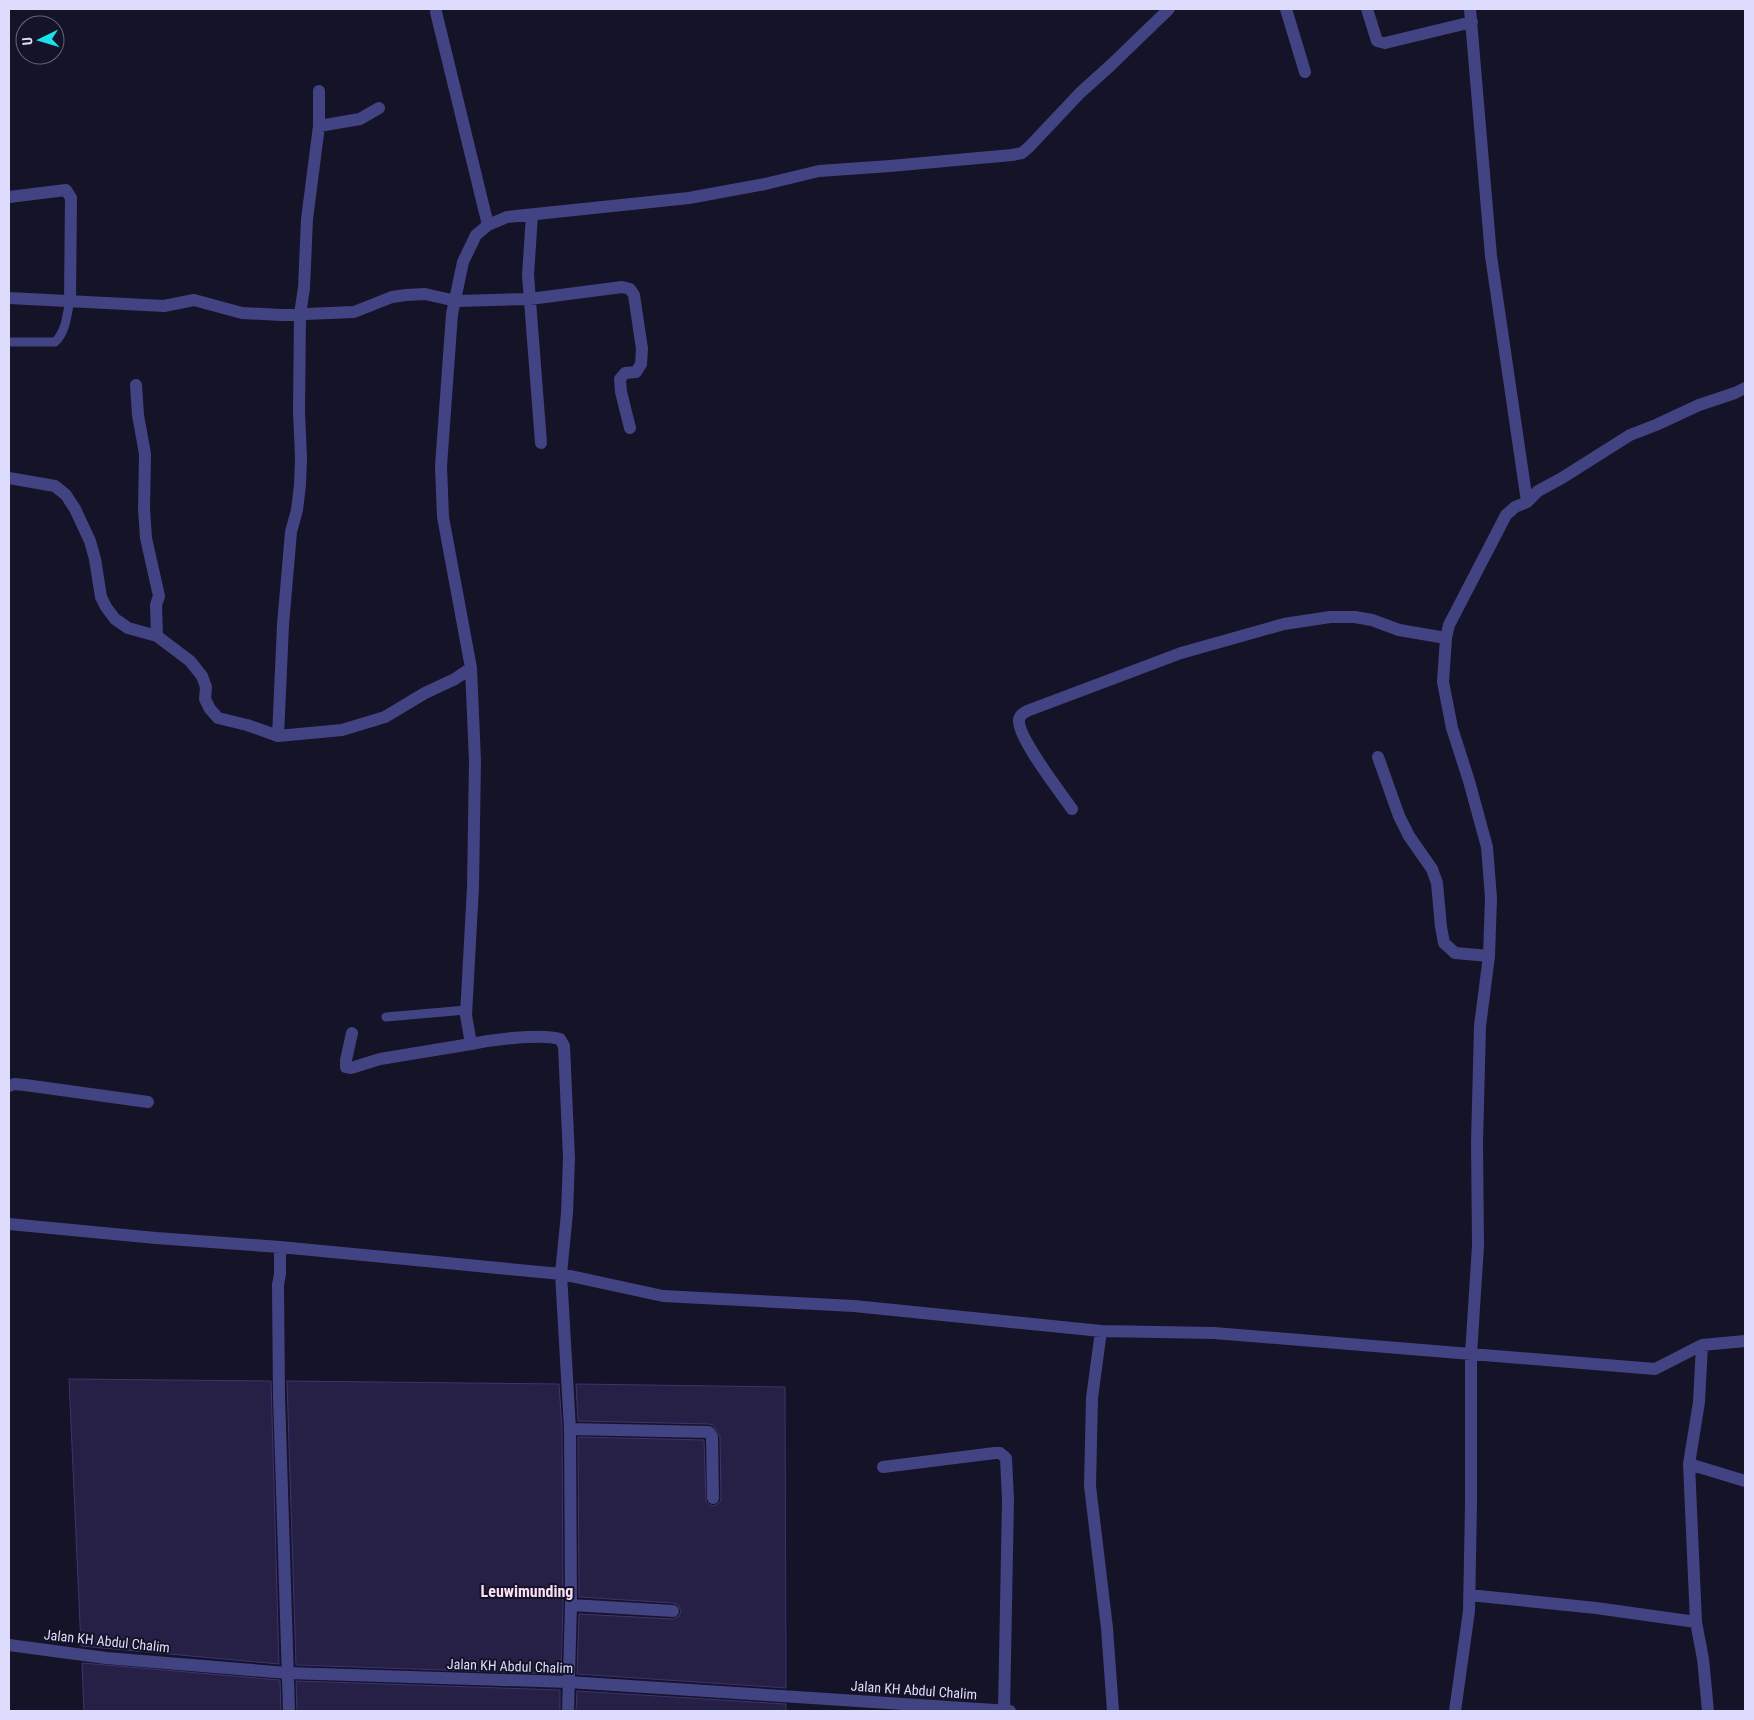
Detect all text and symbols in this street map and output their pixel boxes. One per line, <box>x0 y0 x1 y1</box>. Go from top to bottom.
north arrow <box>15 15 65 65</box>
text: U <box>19 36 35 46</box>
district label: Leuwimunding <box>481 1582 573 1601</box>
street label: Jalan KH Abdul Chalim <box>43 1626 171 1656</box>
street label: Jalan KH Abdul Chalim <box>447 1656 573 1676</box>
street label: Jalan KH Abdul Chalim <box>850 1678 978 1702</box>

